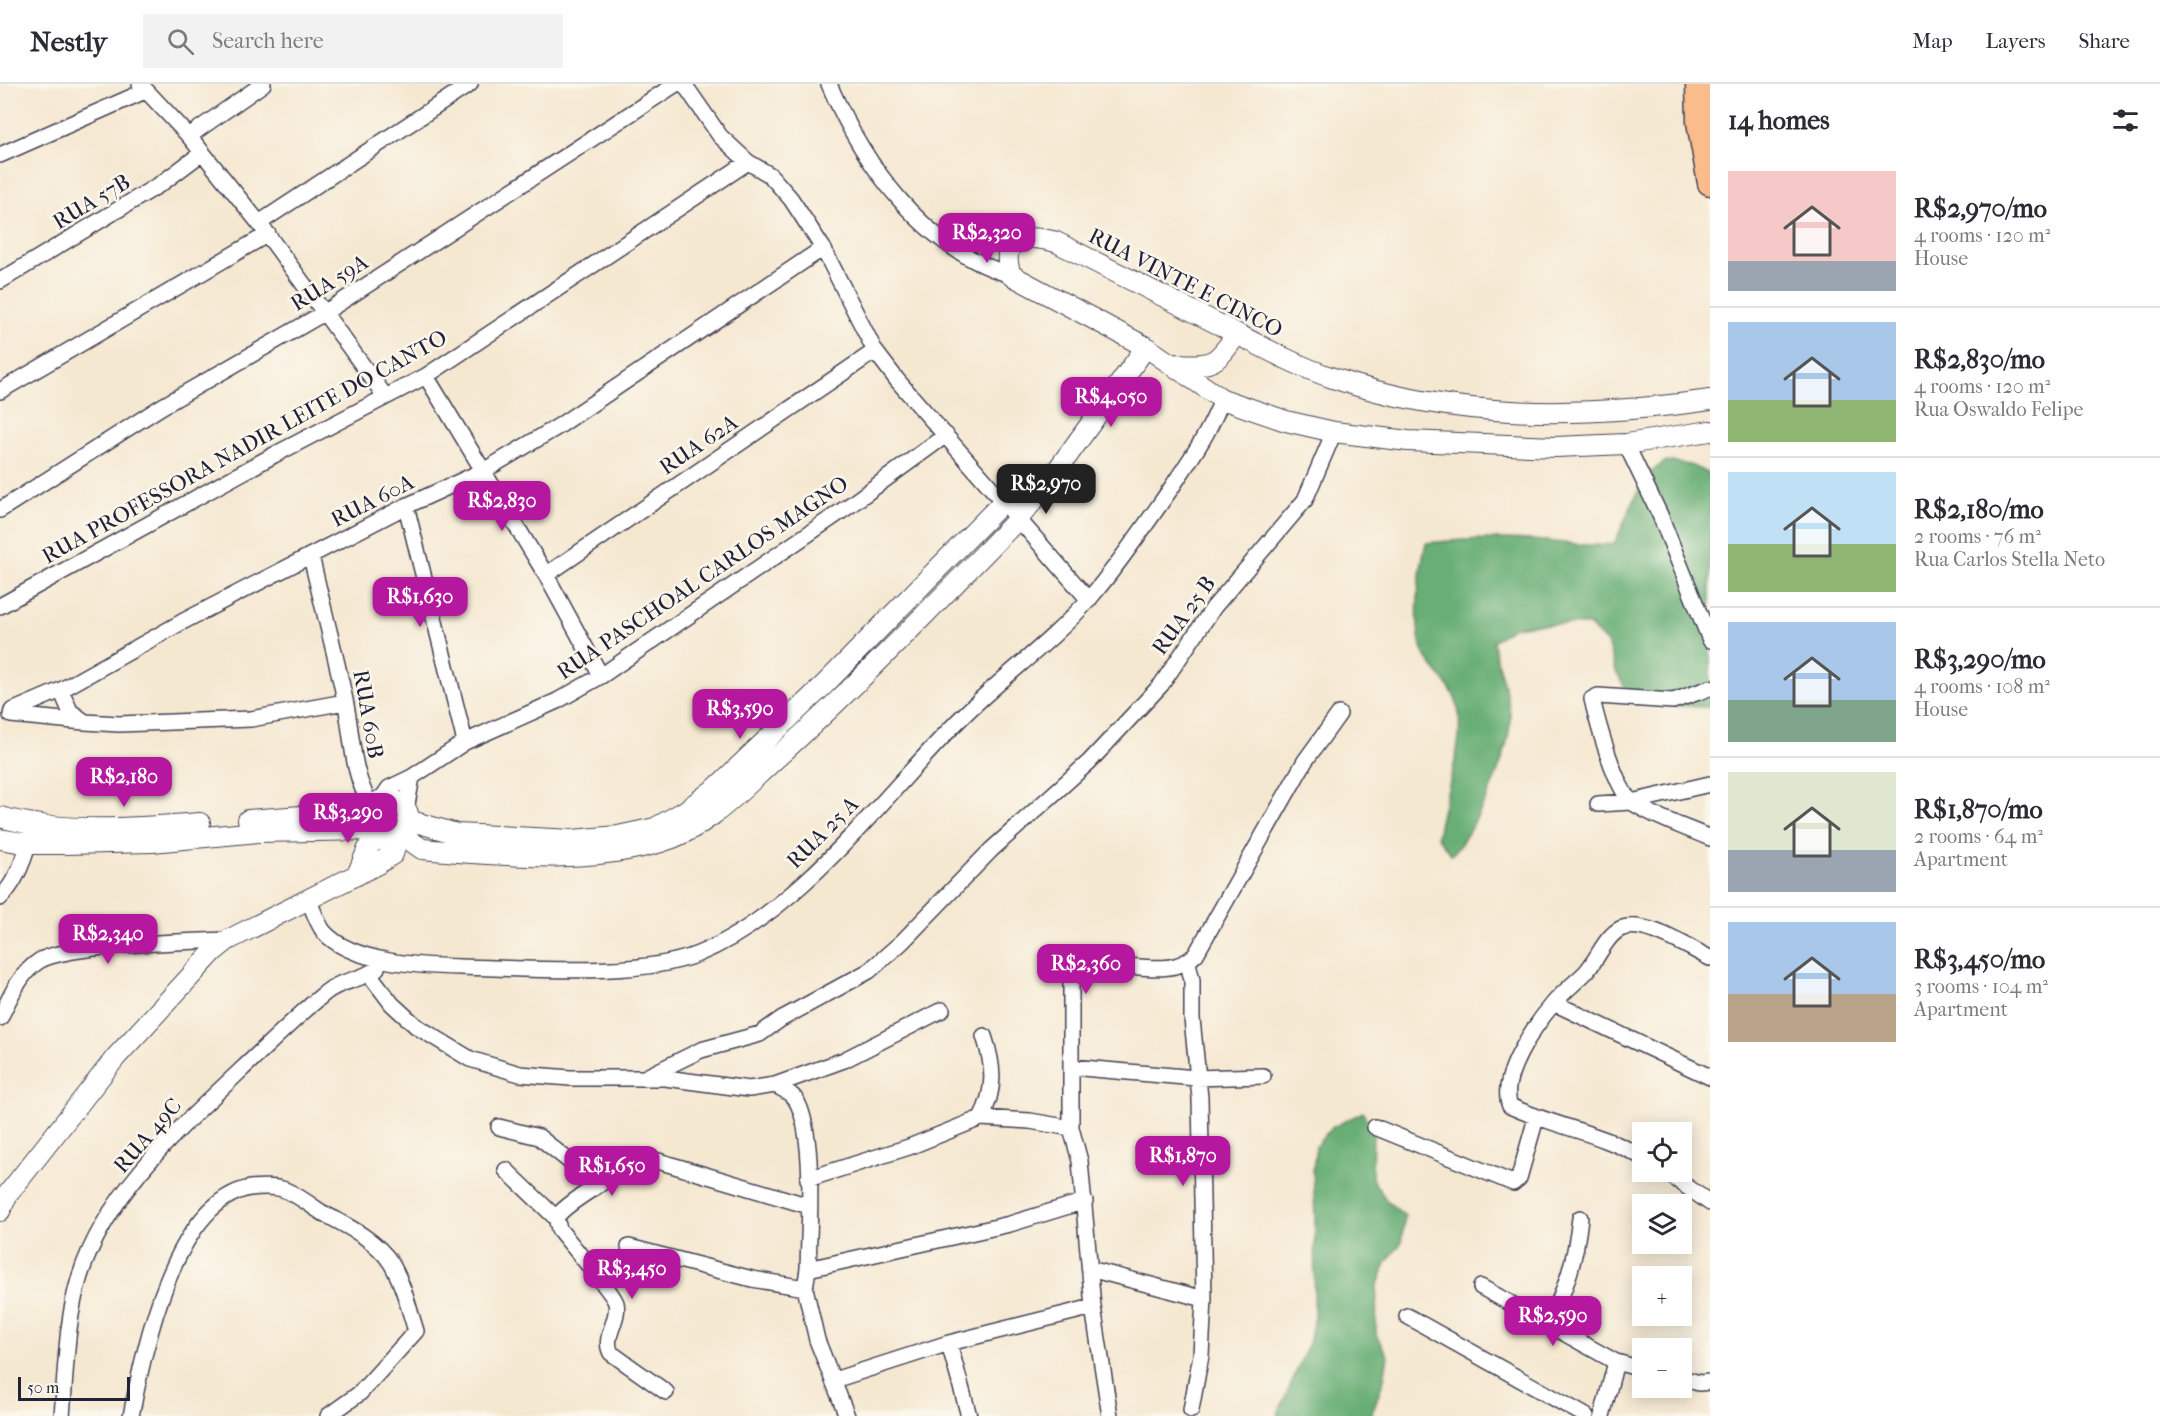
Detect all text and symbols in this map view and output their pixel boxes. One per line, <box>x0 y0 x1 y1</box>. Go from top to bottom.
search box <box>143 14 563 68</box>
text: Nestly <box>30 25 107 58</box>
icon: search <box>164 25 197 58</box>
text: Search here <box>212 28 324 54</box>
text: Map <box>1912 29 1953 53</box>
text: Layers <box>1986 29 2045 53</box>
text: Share <box>2078 29 2130 53</box>
icon: filters <box>2109 104 2142 137</box>
text: 14 homes <box>1728 105 1830 136</box>
street label: RUA 57B <box>48 169 135 235</box>
text: R$2,970/mo <box>1914 193 2047 224</box>
icon: home <box>1776 195 1848 267</box>
pin: R$2,320 <box>932 213 1042 264</box>
text: R$2,320 <box>952 221 1022 244</box>
street label: RUA VINTE E CINCO <box>1084 223 1287 343</box>
text: 4 rooms · 120 m² <box>1914 224 2050 247</box>
text: House <box>1914 247 1968 270</box>
street label: RUA 59A <box>286 248 374 317</box>
street label: RUA PROFESSORA NADIR LEITE DO CANTO <box>38 324 451 569</box>
text: R$2,830/mo <box>1914 344 2045 375</box>
icon: home <box>1776 346 1848 418</box>
text: 4 rooms · 120 m² <box>1914 375 2050 398</box>
pin: R$4,050 <box>1056 377 1166 428</box>
text: R$4,050 <box>1075 385 1147 408</box>
text: Rua Oswaldo Felipe <box>1914 398 2084 421</box>
street label: RUA 62A <box>655 409 743 480</box>
pin: R$2,970 <box>991 464 1101 515</box>
street label: RUA 60A <box>327 469 419 533</box>
street label: RUA PASCHOAL CARLOS MAGNO <box>552 470 853 685</box>
text: R$2,970 <box>1011 472 1081 495</box>
pin: R$2,830 <box>447 481 557 532</box>
text: R$2,830 <box>467 489 537 512</box>
text: R$2,180/mo <box>1914 494 2044 525</box>
icon: home <box>1776 496 1848 568</box>
text: 2 rooms · 76 m² <box>1914 525 2041 548</box>
text: Rua Carlos Stella Neto <box>1914 548 2105 571</box>
street label: RUA 25 B <box>1147 571 1221 660</box>
pin: R$1,630 <box>365 577 475 628</box>
text: R$1,630 <box>387 585 453 608</box>
text: R$3,290/mo <box>1914 644 2046 675</box>
icon: home <box>1776 646 1848 718</box>
street label: RUA 60B <box>347 668 389 761</box>
text: 4 rooms · 108 m² <box>1914 675 2050 698</box>
pin: R$3,590 <box>685 689 795 740</box>
text: R$3,590 <box>706 697 774 720</box>
text: House <box>1914 698 1968 721</box>
pin: R$2,180 <box>69 757 179 808</box>
text: R$2,180 <box>90 765 158 788</box>
street label: RUA 25 A <box>781 791 865 874</box>
pin: R$3,290 <box>293 793 403 844</box>
text: R$1,870/mo <box>1914 794 2043 825</box>
icon: home <box>1776 796 1848 868</box>
text: R$3,290 <box>313 801 383 824</box>
text: 2 rooms · 64 m² <box>1914 825 2043 848</box>
text: Apartment <box>1914 848 2008 871</box>
pin: R$2,340 <box>53 914 163 965</box>
text: R$2,340 <box>73 922 143 945</box>
pin: R$2,360 <box>1031 944 1141 995</box>
text: R$3,450/mo <box>1914 944 2045 975</box>
icon: home <box>1776 946 1848 1018</box>
text: R$2,360 <box>1051 952 1121 975</box>
text: 3 rooms · 104 m² <box>1914 975 2048 998</box>
text: Apartment <box>1914 998 2008 1021</box>
street label: RUA 49C <box>108 1093 187 1178</box>
map controls <box>1632 1122 1692 1398</box>
button: locate <box>1632 1122 1692 1182</box>
pin: R$1,870 <box>1128 1136 1238 1187</box>
text: R$1,870 <box>1149 1144 1217 1167</box>
pin: R$1,650 <box>557 1146 667 1197</box>
text: R$1,650 <box>578 1154 646 1177</box>
button: layers <box>1632 1194 1692 1254</box>
pin: R$3,450 <box>577 1249 687 1300</box>
text: R$3,450 <box>597 1257 667 1280</box>
button: + <box>1632 1266 1692 1326</box>
pin: R$2,590 <box>1498 1296 1608 1347</box>
text: R$2,590 <box>1518 1304 1588 1327</box>
button: − <box>1632 1338 1692 1398</box>
scale bar <box>18 1374 130 1402</box>
text: 50 m <box>27 1378 59 1397</box>

